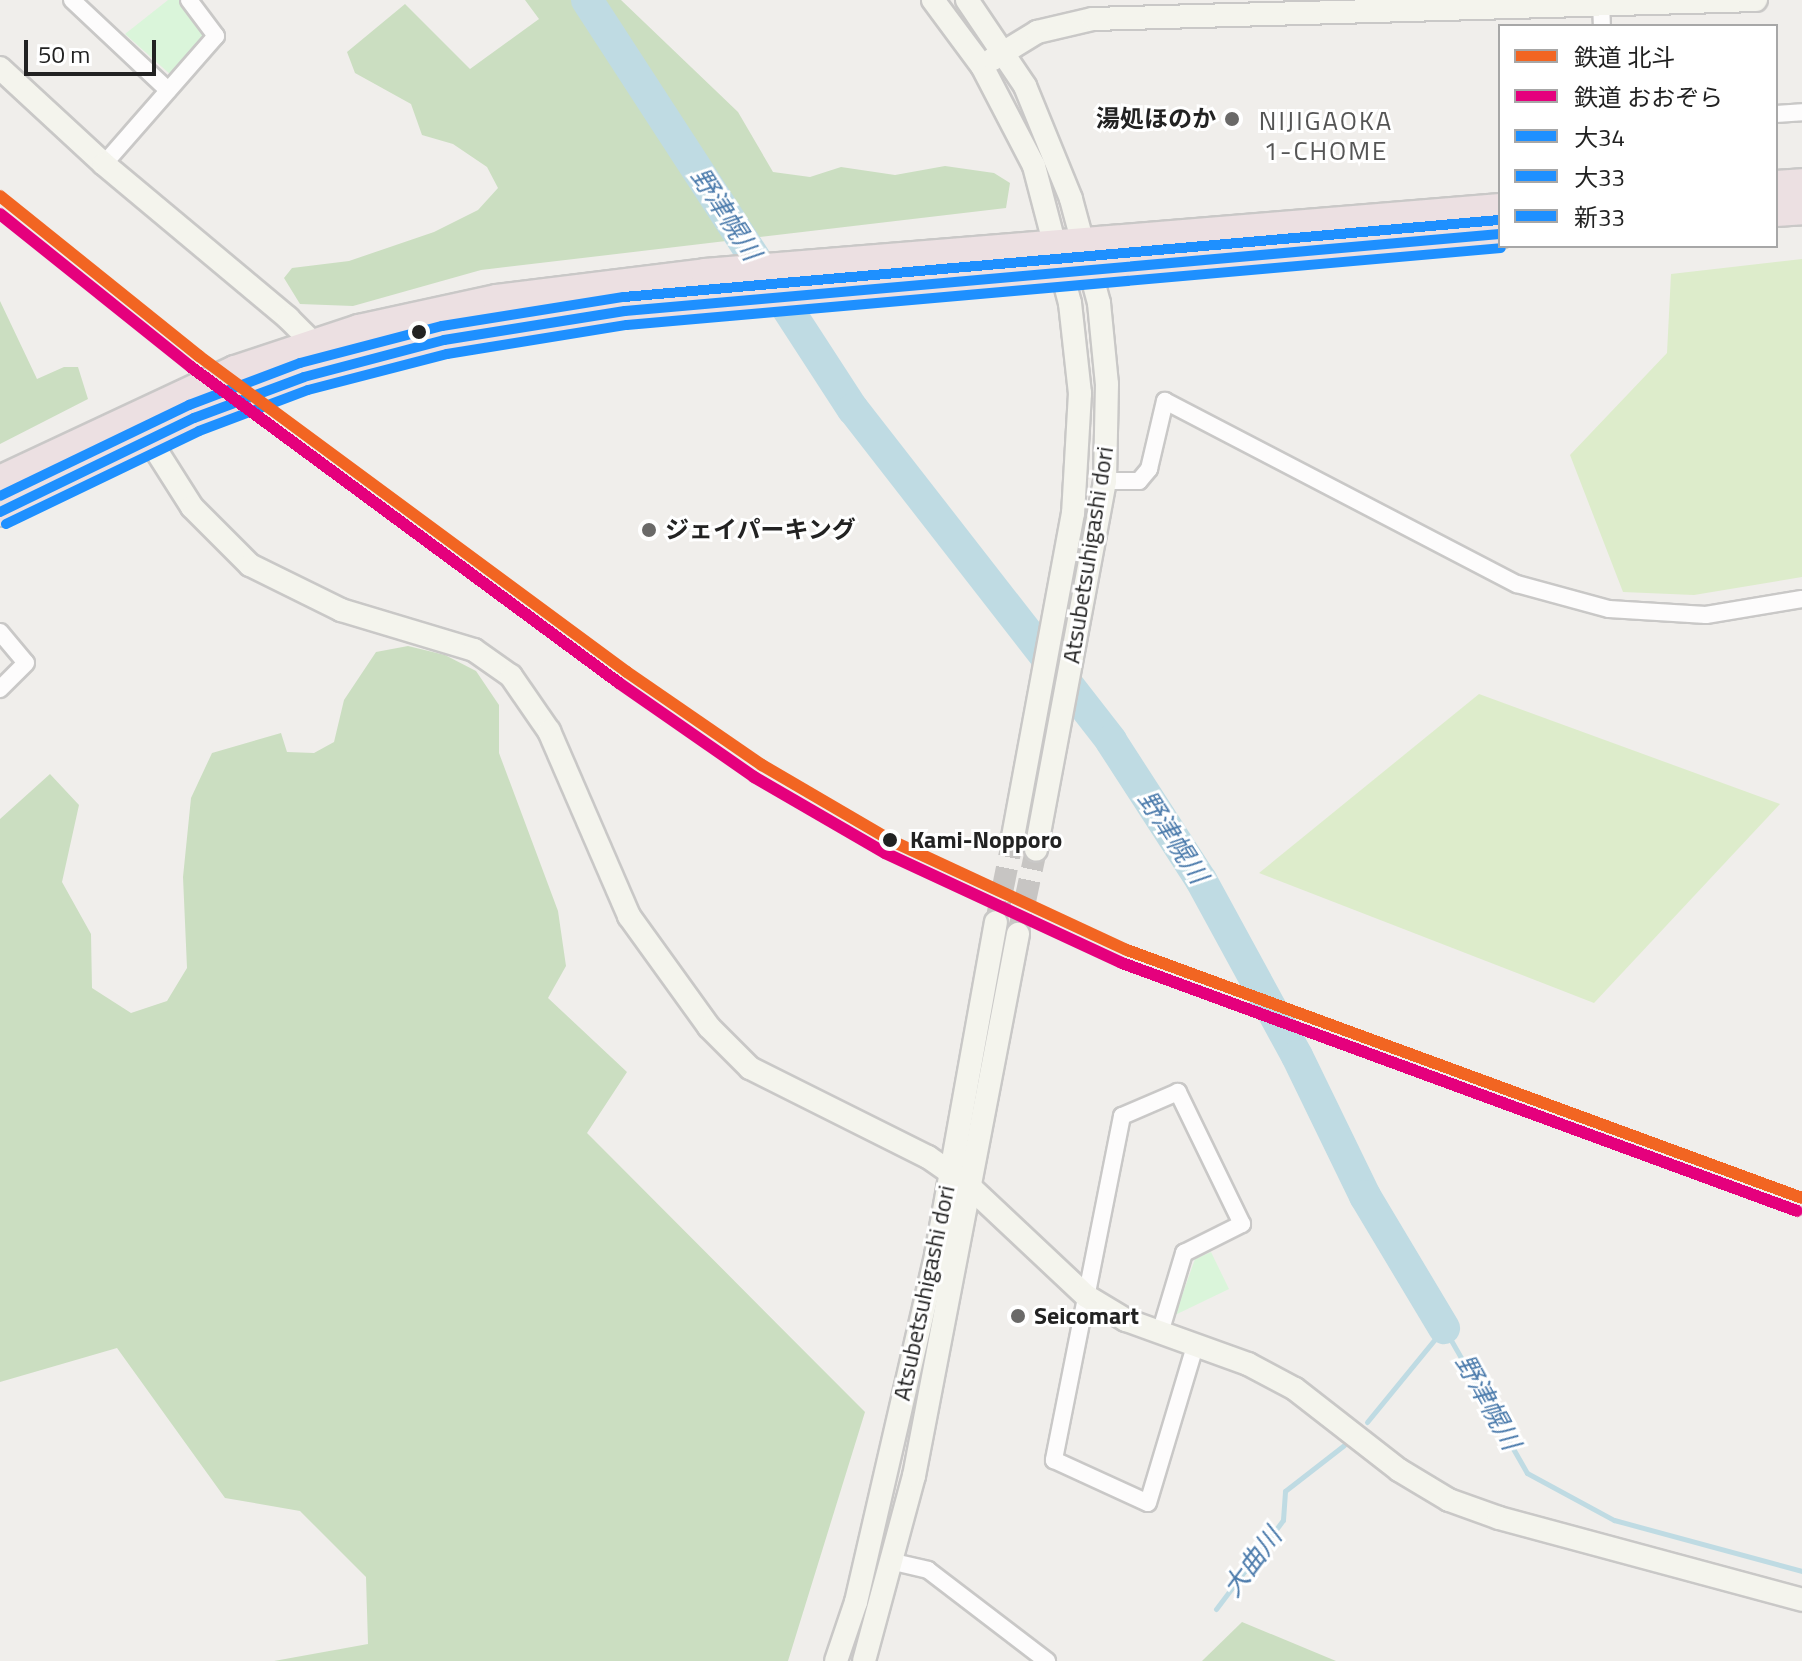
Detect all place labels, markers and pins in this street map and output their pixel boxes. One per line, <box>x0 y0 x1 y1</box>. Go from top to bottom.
place label: 湯処ほのか <box>1096 105 1216 133</box>
marker: 湯処ほのか <box>1223 110 1241 128</box>
unlabelled marker <box>411 324 427 340</box>
place label: ジェイパーキング <box>665 516 857 544</box>
marker: ジェイパーキング <box>640 521 658 539</box>
place label: Kami-Nopporo <box>910 826 1062 854</box>
marker: Kami-Nopporo <box>877 827 903 853</box>
place label: Seicomart <box>1034 1302 1139 1330</box>
marker: Seicomart <box>1009 1307 1027 1325</box>

